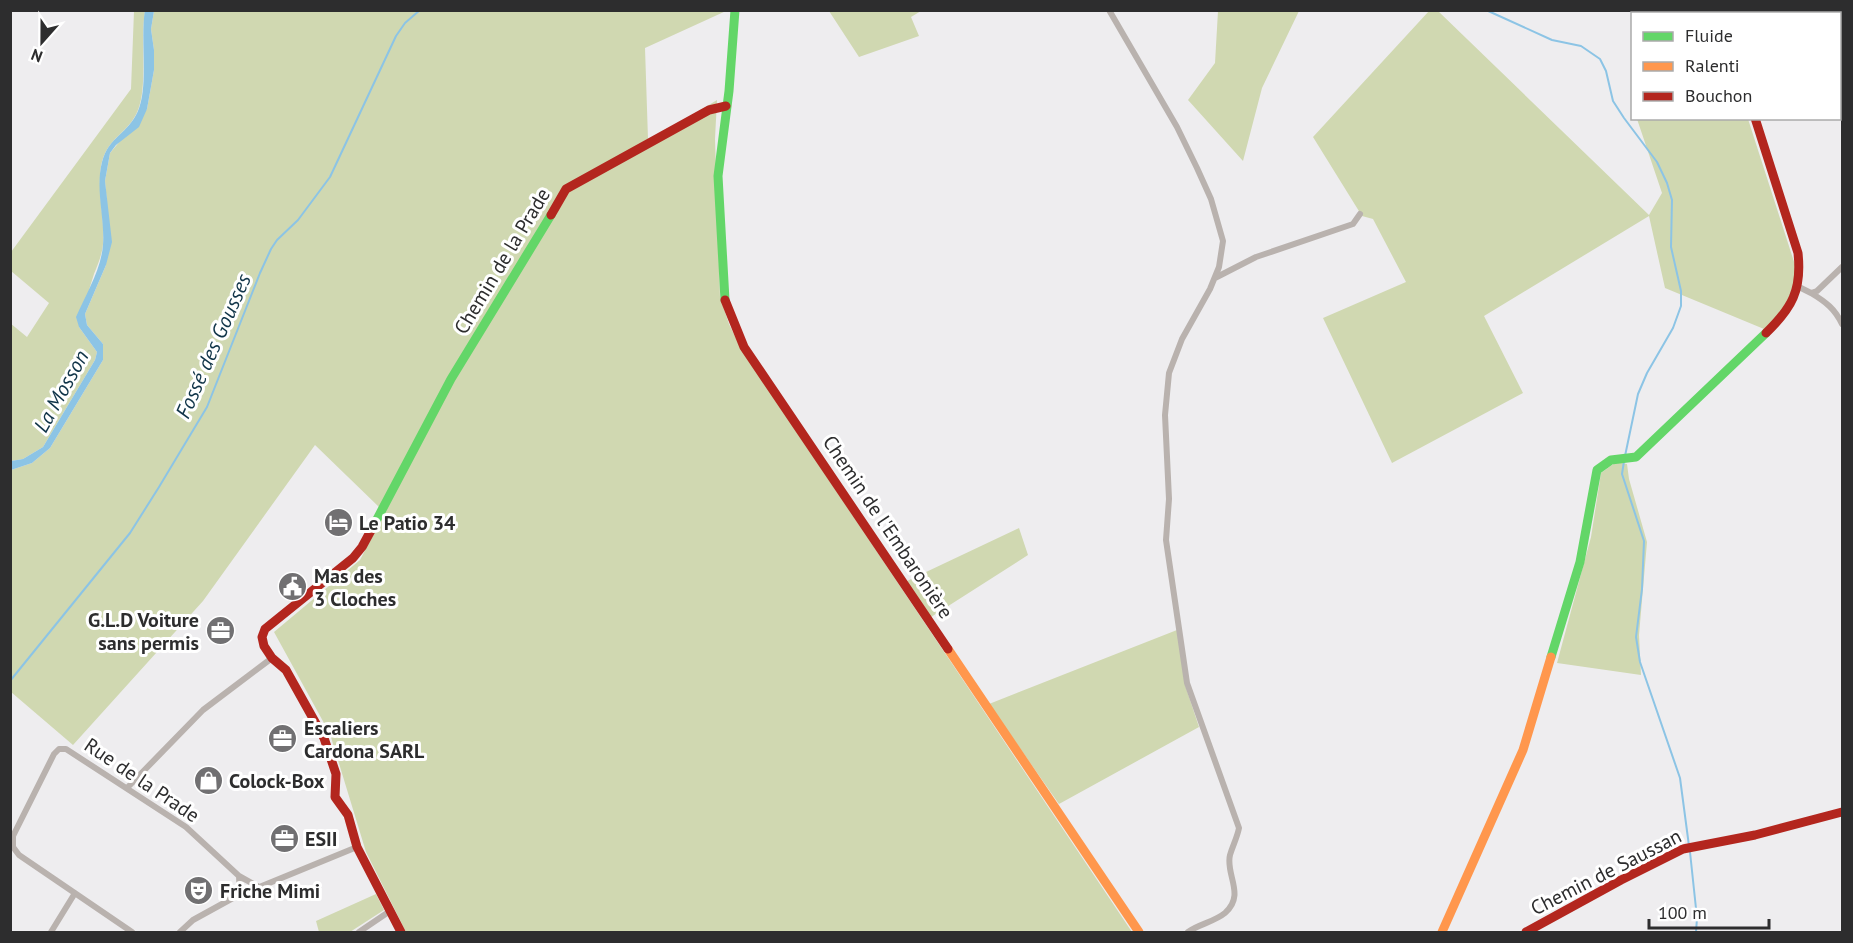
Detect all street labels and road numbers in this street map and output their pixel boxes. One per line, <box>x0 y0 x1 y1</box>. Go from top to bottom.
street label: Chemin de la Prade <box>448 183 556 339</box>
street label: Chemin de l'Embaronière <box>817 430 959 624</box>
street label: Rue de la Prade <box>79 732 205 828</box>
street label: Chemin de Saussan <box>1526 823 1686 921</box>

